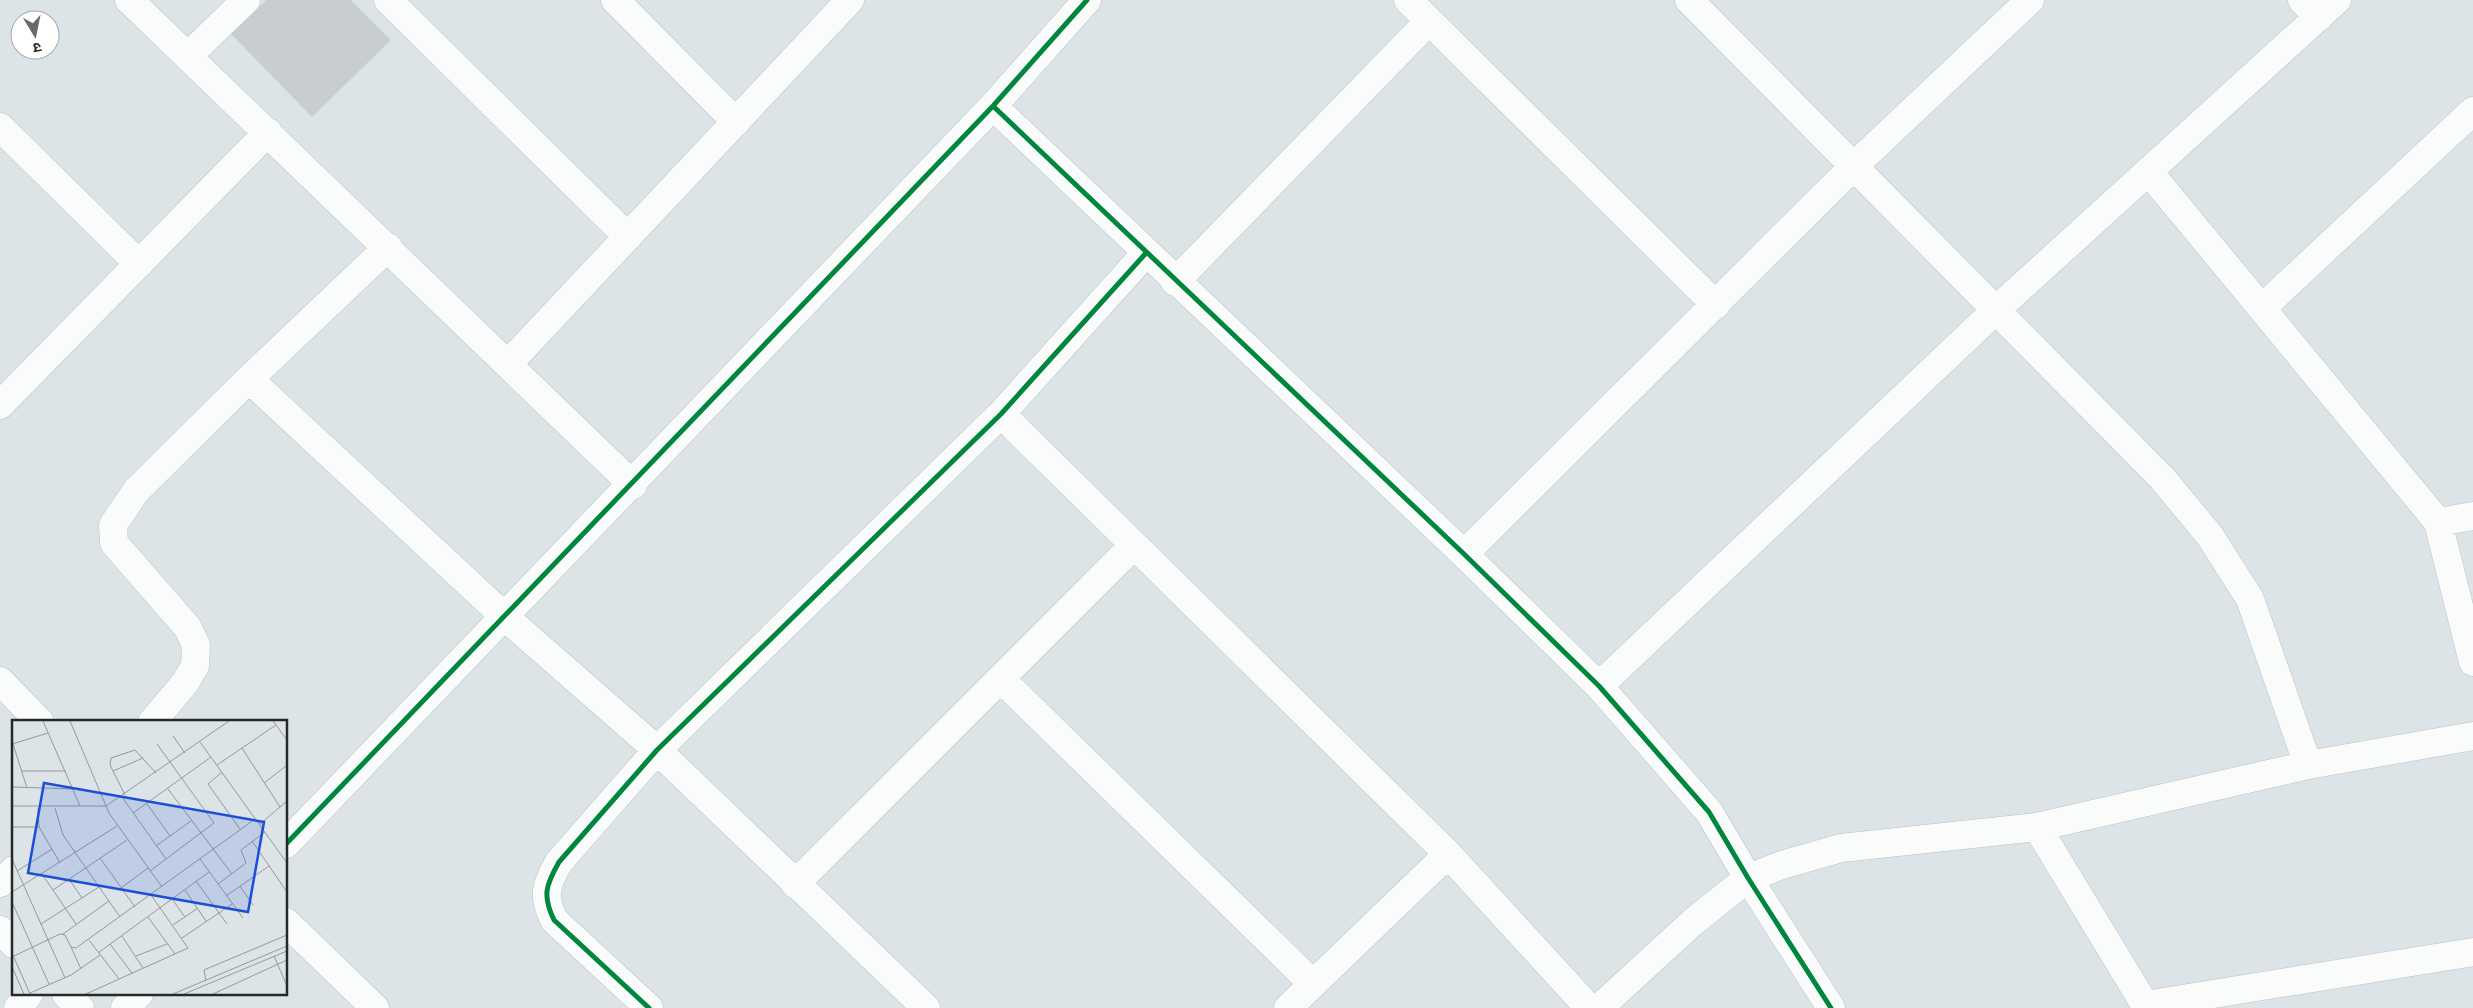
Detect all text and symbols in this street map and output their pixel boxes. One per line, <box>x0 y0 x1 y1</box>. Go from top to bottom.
north arrow <box>10 10 60 60</box>
text: उ <box>31 36 43 58</box>
inset map <box>12 720 288 996</box>

